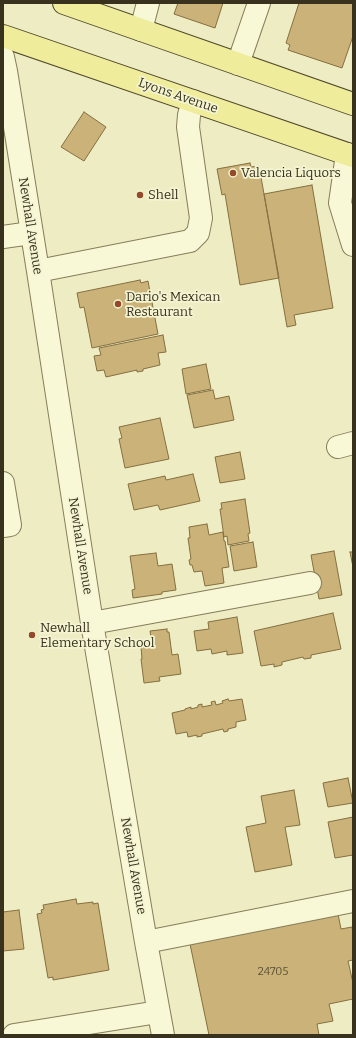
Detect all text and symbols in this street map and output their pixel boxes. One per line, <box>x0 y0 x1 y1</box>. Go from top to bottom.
street label: Lyons Avenue <box>136 75 220 117</box>
place label: Valencia Liquors <box>241 165 341 181</box>
marker: Valencia Liquors <box>228 168 238 178</box>
street label: Newhall Avenue <box>15 176 45 276</box>
place label: Shell <box>148 187 178 203</box>
marker: Shell <box>135 190 145 200</box>
place label: Dario's Mexican Restaurant <box>126 289 220 320</box>
marker: Dario's Mexican Restaurant <box>113 299 123 309</box>
street label: Newhall Avenue <box>65 496 95 596</box>
place label: Newhall Elementary School <box>40 620 155 651</box>
marker: Newhall Elementary School <box>27 630 37 640</box>
street label: Newhall Avenue <box>117 816 149 916</box>
house number: 24705 <box>258 965 288 979</box>

